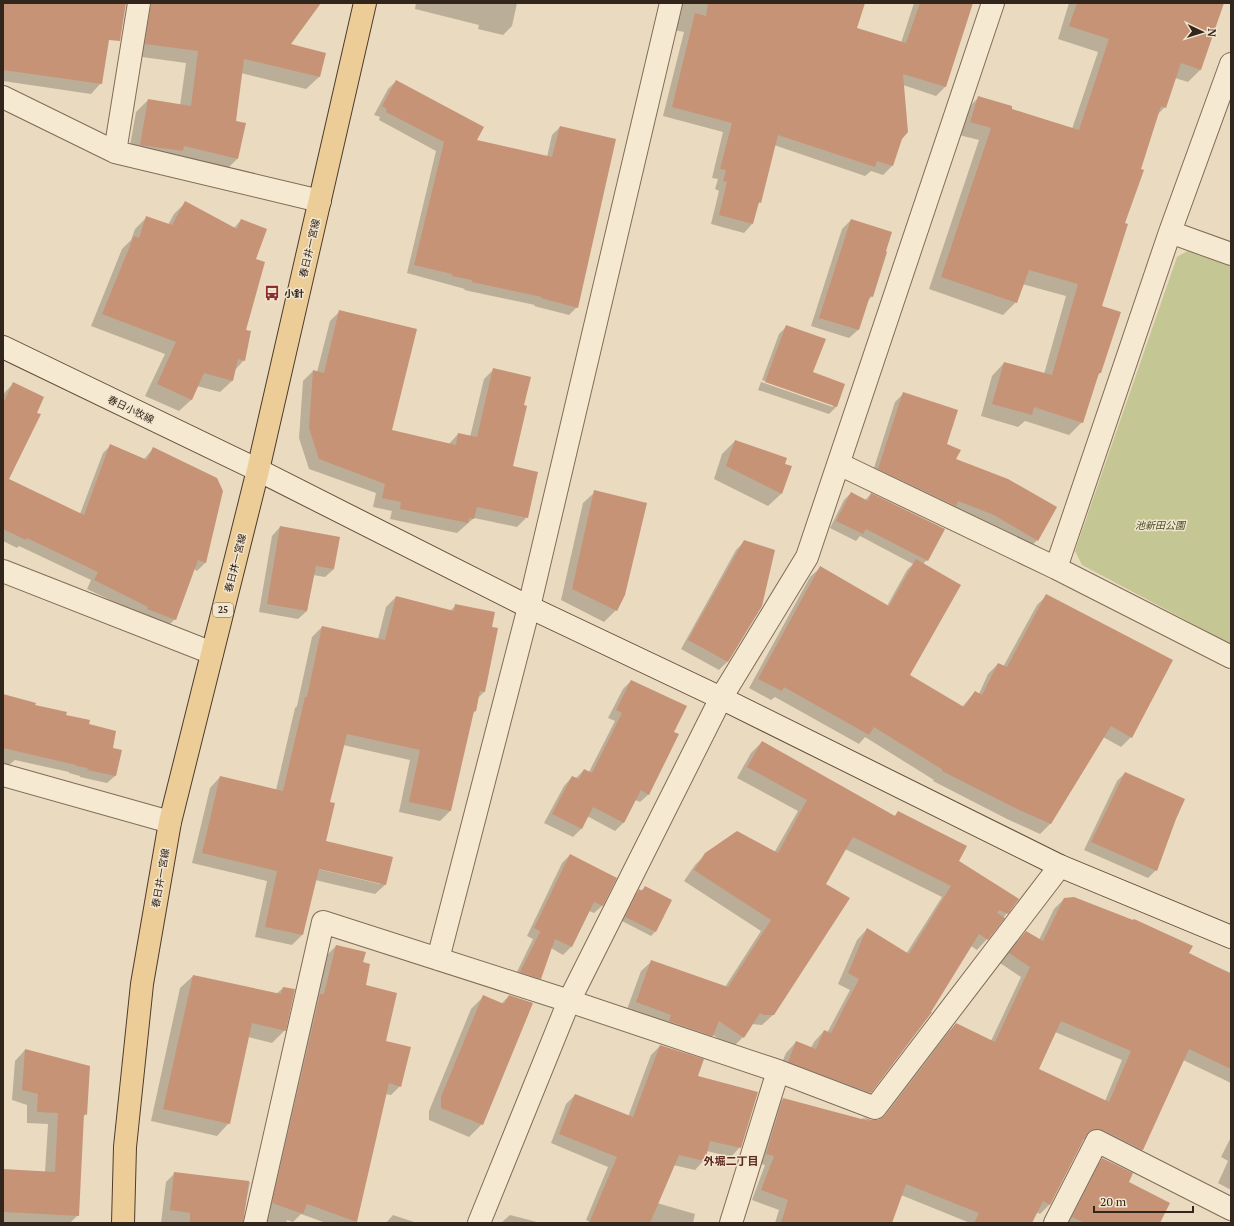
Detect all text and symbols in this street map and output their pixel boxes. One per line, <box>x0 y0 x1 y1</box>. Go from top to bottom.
north arrow <box>1182 12 1222 52</box>
text: N <box>1205 28 1219 38</box>
street label: 春日井一宮線 <box>296 217 323 279</box>
bus stop icon: 小針 <box>263 284 281 302</box>
place label: 小針 <box>284 287 304 300</box>
street label: 春日小牧線 <box>105 393 156 426</box>
park label: 池新田公園 <box>1135 519 1187 532</box>
street label: 春日井一宮線 <box>222 532 249 594</box>
road number: 25 <box>213 603 233 617</box>
street label: 春日井一宮線 <box>149 847 172 909</box>
district label: 外堀二丁目 <box>704 1154 759 1168</box>
scale bar <box>1094 1188 1193 1214</box>
text: 20 m <box>1100 1194 1127 1209</box>

